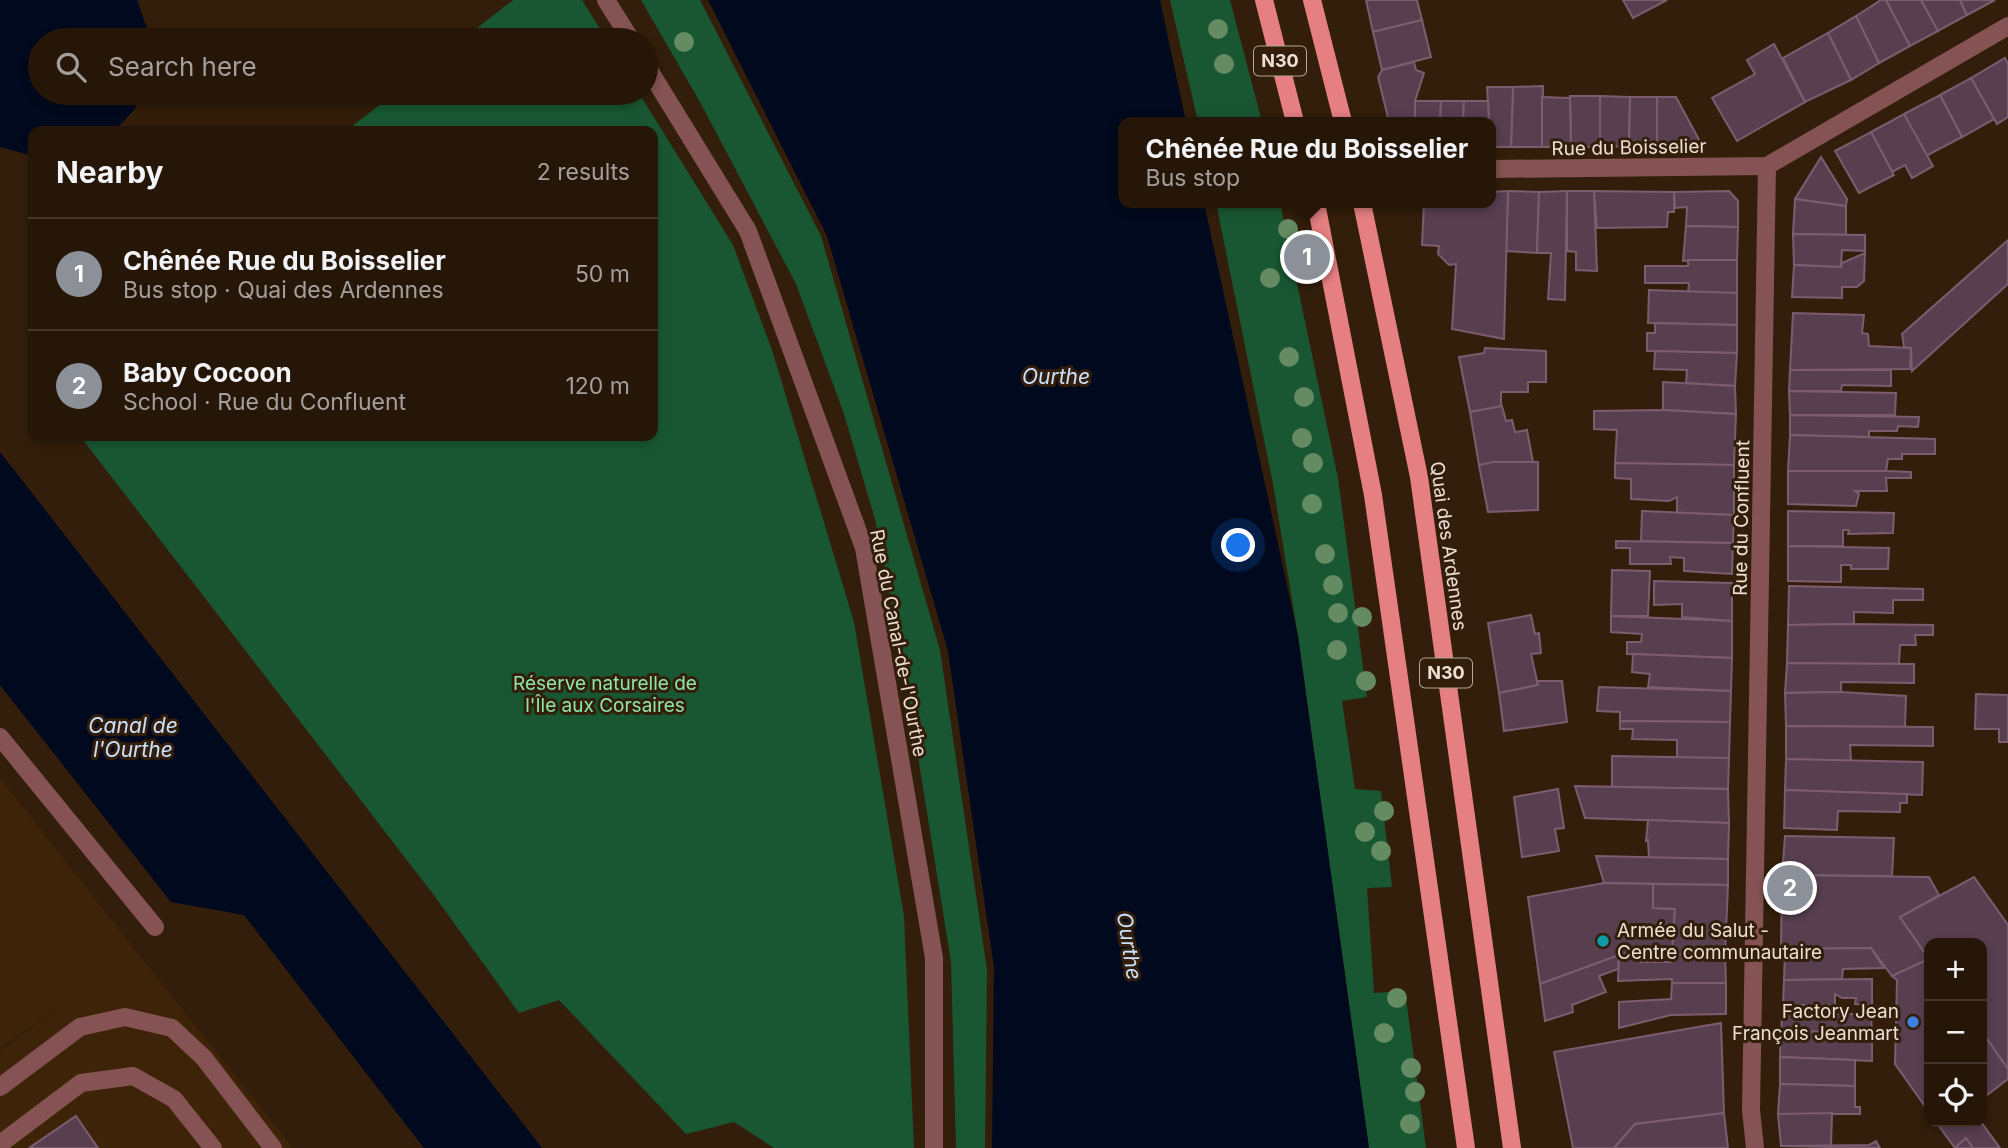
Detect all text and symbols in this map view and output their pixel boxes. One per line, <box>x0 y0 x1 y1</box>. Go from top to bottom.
search box <box>28 28 658 105</box>
road number: N30 <box>1254 46 1306 76</box>
icon: search <box>52 48 90 86</box>
text: Search here <box>108 51 257 82</box>
popup <box>1118 117 1496 208</box>
text: Chênée Rue du Boisselier <box>1146 133 1468 164</box>
street label: Rue du Boisselier <box>1551 135 1707 160</box>
text: Nearby <box>56 154 164 190</box>
text: 2 results <box>537 158 630 186</box>
text: Bus stop <box>1146 164 1240 192</box>
pin: 1 <box>1284 231 1330 283</box>
text: Chênée Rue du Boisselier <box>123 245 446 276</box>
text: 1 <box>74 260 84 288</box>
text: 50 m <box>575 260 630 288</box>
text: Bus stop · Quai des Ardennes <box>123 276 444 304</box>
text: Baby Cocoon <box>123 357 292 388</box>
water label: Ourthe <box>1022 364 1090 389</box>
text: 2 <box>72 372 86 400</box>
text: 120 m <box>565 372 630 400</box>
text: School · Rue du Confluent <box>123 388 406 416</box>
street label: Rue du Confluent <box>1729 440 1754 596</box>
street label: Quai des Ardennes <box>1425 460 1472 632</box>
street label: Rue du Canal-de-l'Ourthe <box>865 527 932 759</box>
your location <box>1221 528 1255 562</box>
road number: N30 <box>1420 658 1472 688</box>
park label: Réserve naturelle de l'Île aux Corsaires <box>513 672 697 717</box>
water label: Canal de l'Ourthe <box>88 713 178 762</box>
pin: 2 <box>1767 862 1813 914</box>
water label: Ourthe <box>1112 910 1147 982</box>
place label: Armée du Salut - Centre communautaire <box>1617 919 1822 964</box>
marker: Armée du Salut - Centre communautaire <box>1595 933 1611 949</box>
map controls <box>1924 938 1987 1127</box>
button: + <box>1924 938 1987 1001</box>
place label: Factory Jean François Jeanmart <box>1732 1000 1899 1045</box>
button: − <box>1924 1001 1987 1064</box>
marker: Factory Jean François Jeanmart <box>1905 1014 1921 1030</box>
button: locate <box>1924 1064 1987 1127</box>

